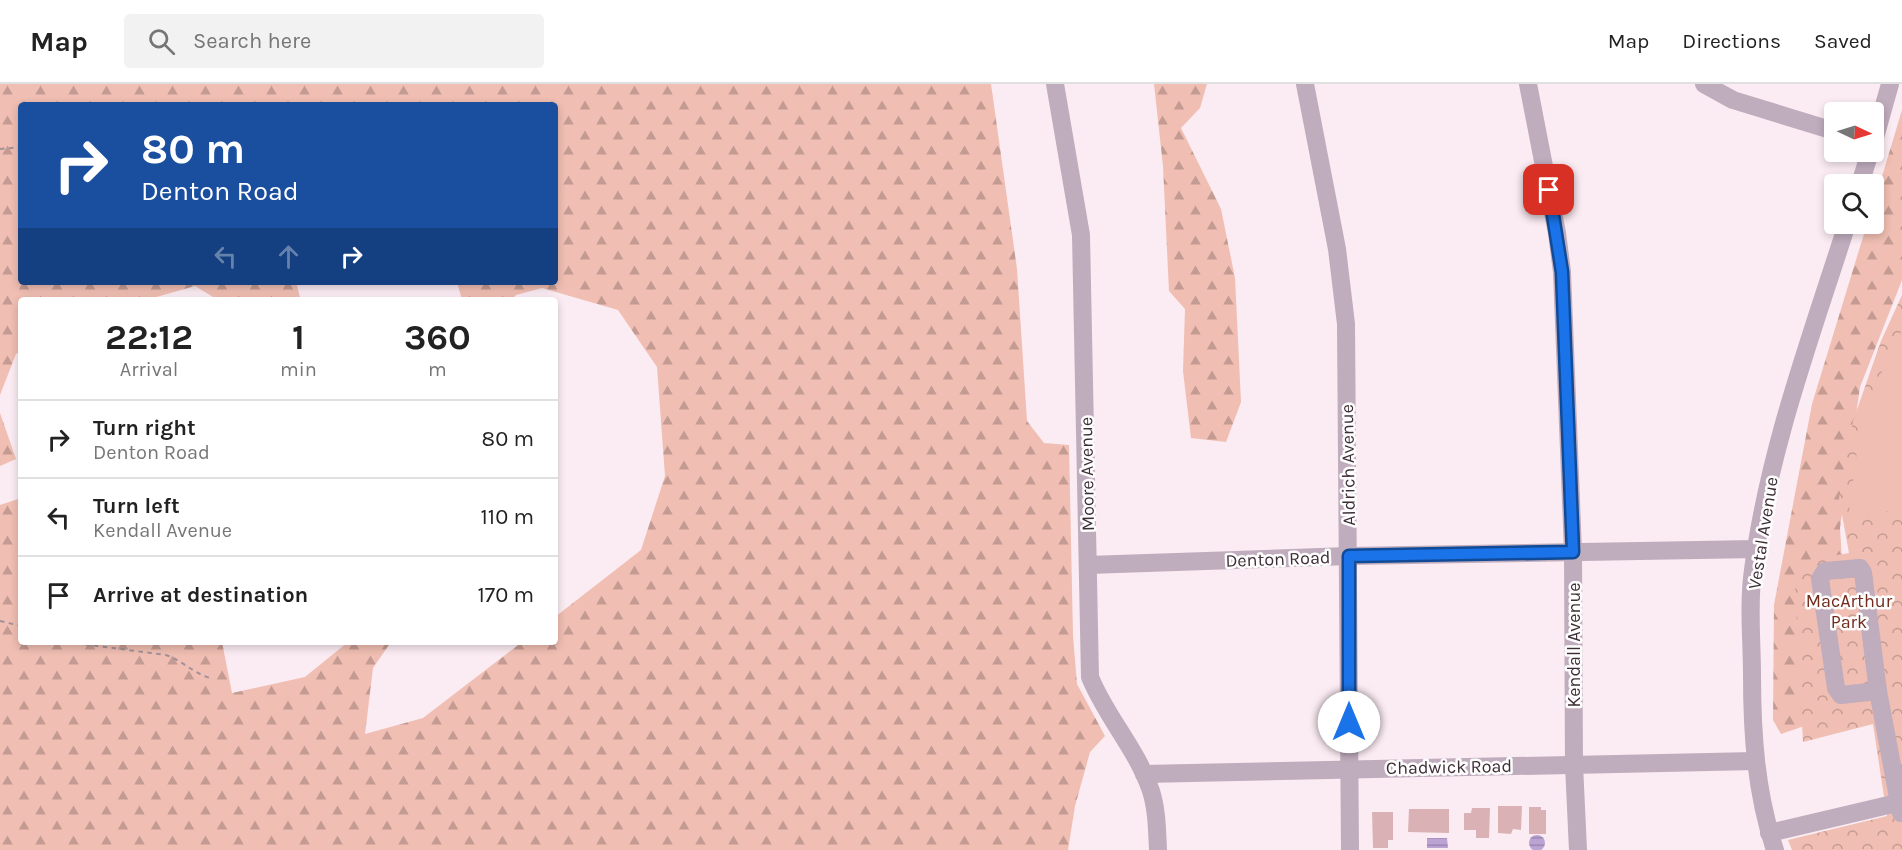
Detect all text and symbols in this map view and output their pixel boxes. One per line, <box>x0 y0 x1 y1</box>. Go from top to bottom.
search box <box>124 14 544 68</box>
text: Map <box>30 25 88 58</box>
icon: search <box>145 25 178 58</box>
text: Search here <box>193 28 311 54</box>
text: Map <box>1608 29 1649 53</box>
text: Directions <box>1682 29 1781 53</box>
text: Saved <box>1814 29 1872 53</box>
north arrow <box>1824 102 1884 162</box>
map controls <box>1824 102 1884 234</box>
text: 80 m <box>141 124 245 174</box>
icon: right <box>42 126 120 204</box>
pin <box>1523 164 1574 215</box>
icon: arrive <box>1532 173 1565 206</box>
button: search <box>1824 174 1884 234</box>
text: Denton Road <box>141 175 299 207</box>
icon: left <box>209 240 242 273</box>
icon: ahead <box>272 240 305 273</box>
icon: right <box>335 240 368 273</box>
text: 22:12 <box>105 316 193 358</box>
text: 1 <box>292 316 305 358</box>
text: 360 <box>404 316 471 358</box>
text: Arrival <box>120 358 178 381</box>
text: min <box>280 358 317 381</box>
text: m <box>428 358 447 381</box>
street label: Aldrich Avenue <box>1336 404 1360 526</box>
text: Turn right <box>93 415 196 441</box>
street label: Moore Avenue <box>1075 417 1099 531</box>
icon: right <box>42 423 75 456</box>
text: 80 m <box>482 426 534 452</box>
text: Denton Road <box>93 441 210 464</box>
street label: Vestal Avenue <box>1743 475 1783 591</box>
text: Turn left <box>93 493 180 519</box>
icon: left <box>42 501 75 534</box>
text: 110 m <box>481 504 534 530</box>
text: Kendall Avenue <box>93 519 232 542</box>
street label: Denton Road <box>1225 546 1331 572</box>
icon: arrive <box>42 579 75 612</box>
text: Arrive at destination <box>93 582 308 608</box>
text: 170 m <box>478 582 534 608</box>
street label: Kendall Avenue <box>1563 582 1585 708</box>
park label: MacArthur Park <box>1806 590 1893 633</box>
position arrow <box>1317 690 1381 754</box>
street label: Chadwick Road <box>1386 755 1512 779</box>

